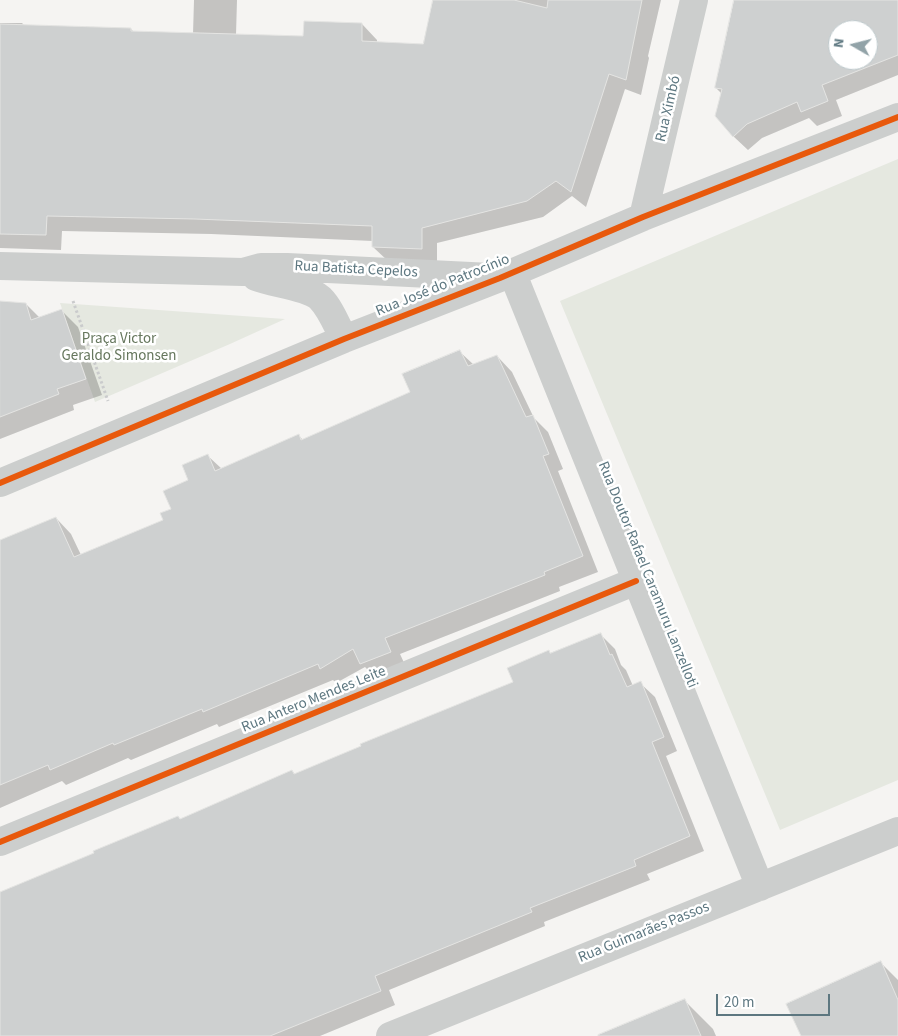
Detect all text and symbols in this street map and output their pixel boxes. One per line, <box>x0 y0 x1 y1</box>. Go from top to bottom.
north arrow <box>828 20 878 70</box>
text: N <box>829 37 850 49</box>
street label: Rua Ximbó <box>653 74 685 144</box>
street label: Rua José do Patrocínio <box>373 251 513 321</box>
street label: Rua Batista Cepelos <box>294 258 418 282</box>
park label: Praça Victor Geraldo Simonsen <box>62 331 176 366</box>
street label: Rua Doutor Rafael Caramuru Lanzelloti <box>593 459 701 691</box>
street label: Rua Antero Mendes Leite <box>239 663 389 737</box>
street label: Rua Guimarães Passos <box>576 898 712 968</box>
scale bar <box>718 984 832 1016</box>
text: 20 m <box>724 992 754 1013</box>

